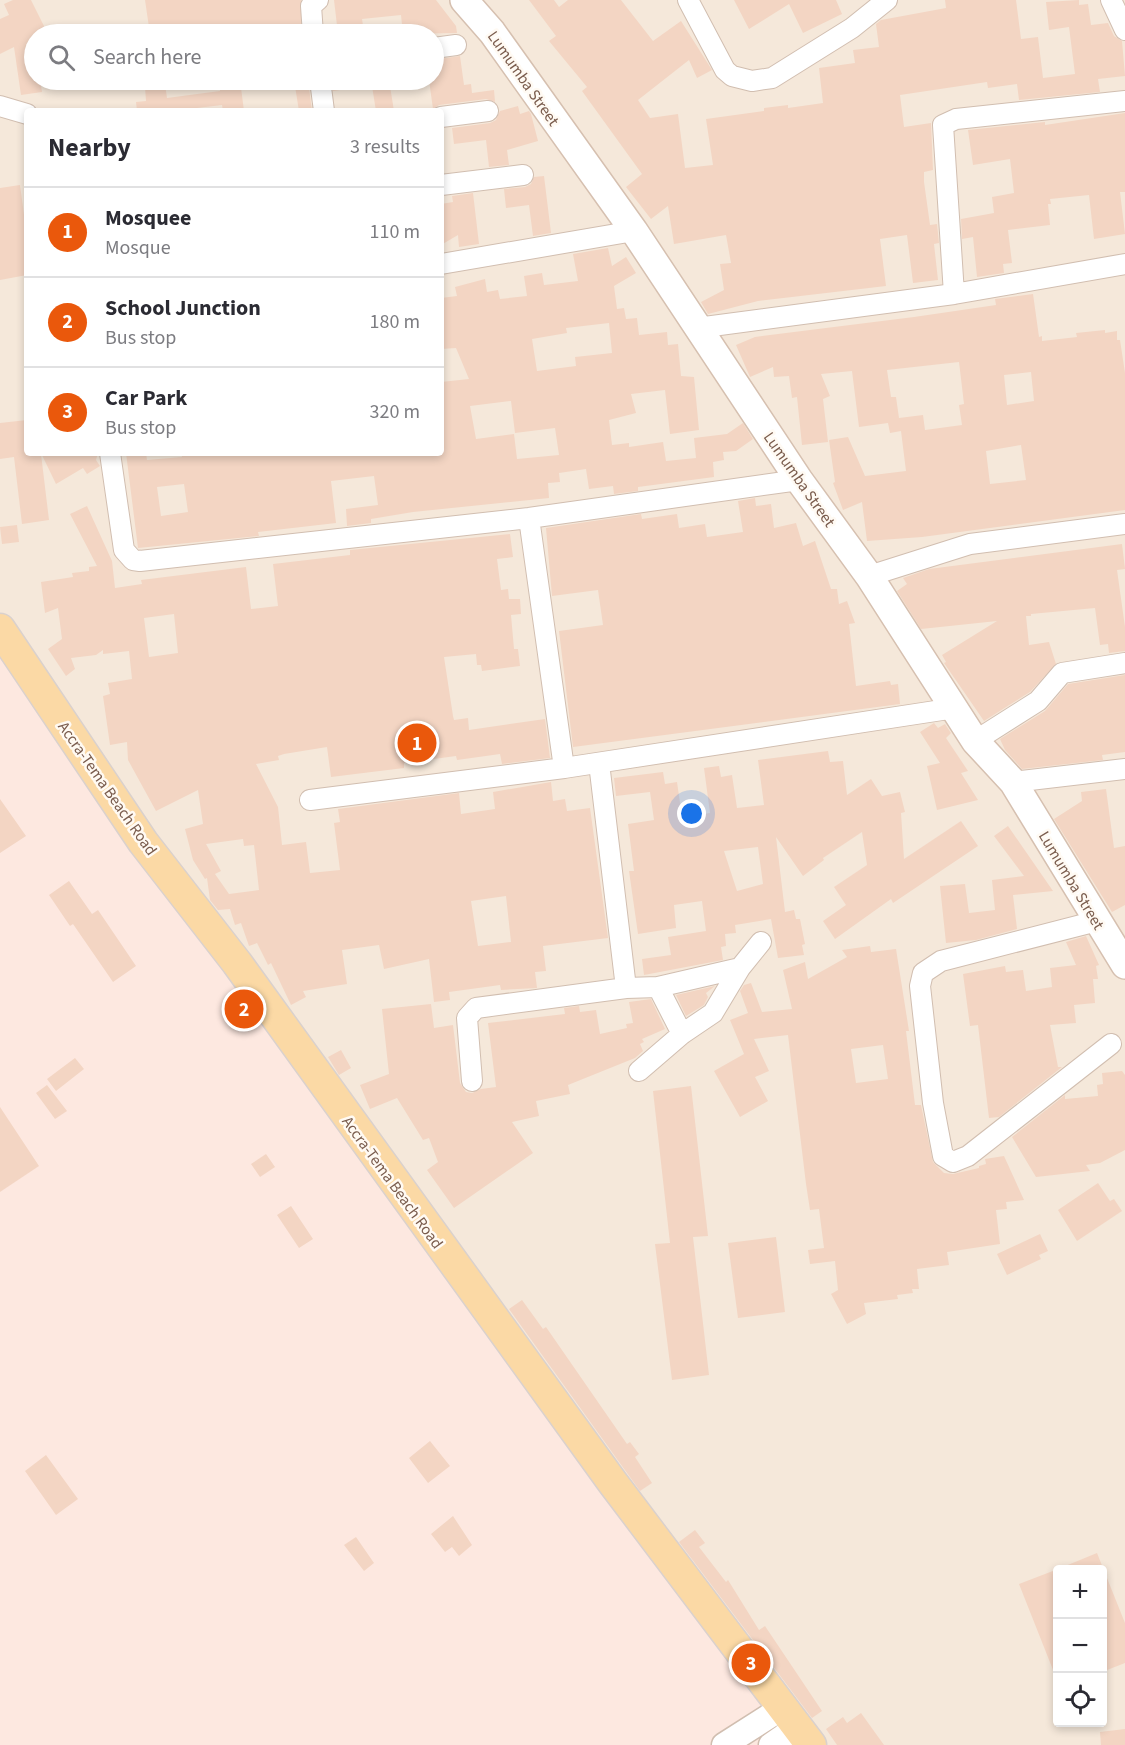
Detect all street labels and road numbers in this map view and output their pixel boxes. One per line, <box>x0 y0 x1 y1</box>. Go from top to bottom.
street label: Lumumba Street <box>482 27 565 131</box>
street label: Lumumba Street <box>758 428 841 532</box>
street label: Accra-Tema Beach Road <box>53 717 162 860</box>
street label: Lumumba Street <box>1033 827 1110 934</box>
street label: Accra-Tema Beach Road <box>337 1112 448 1253</box>

